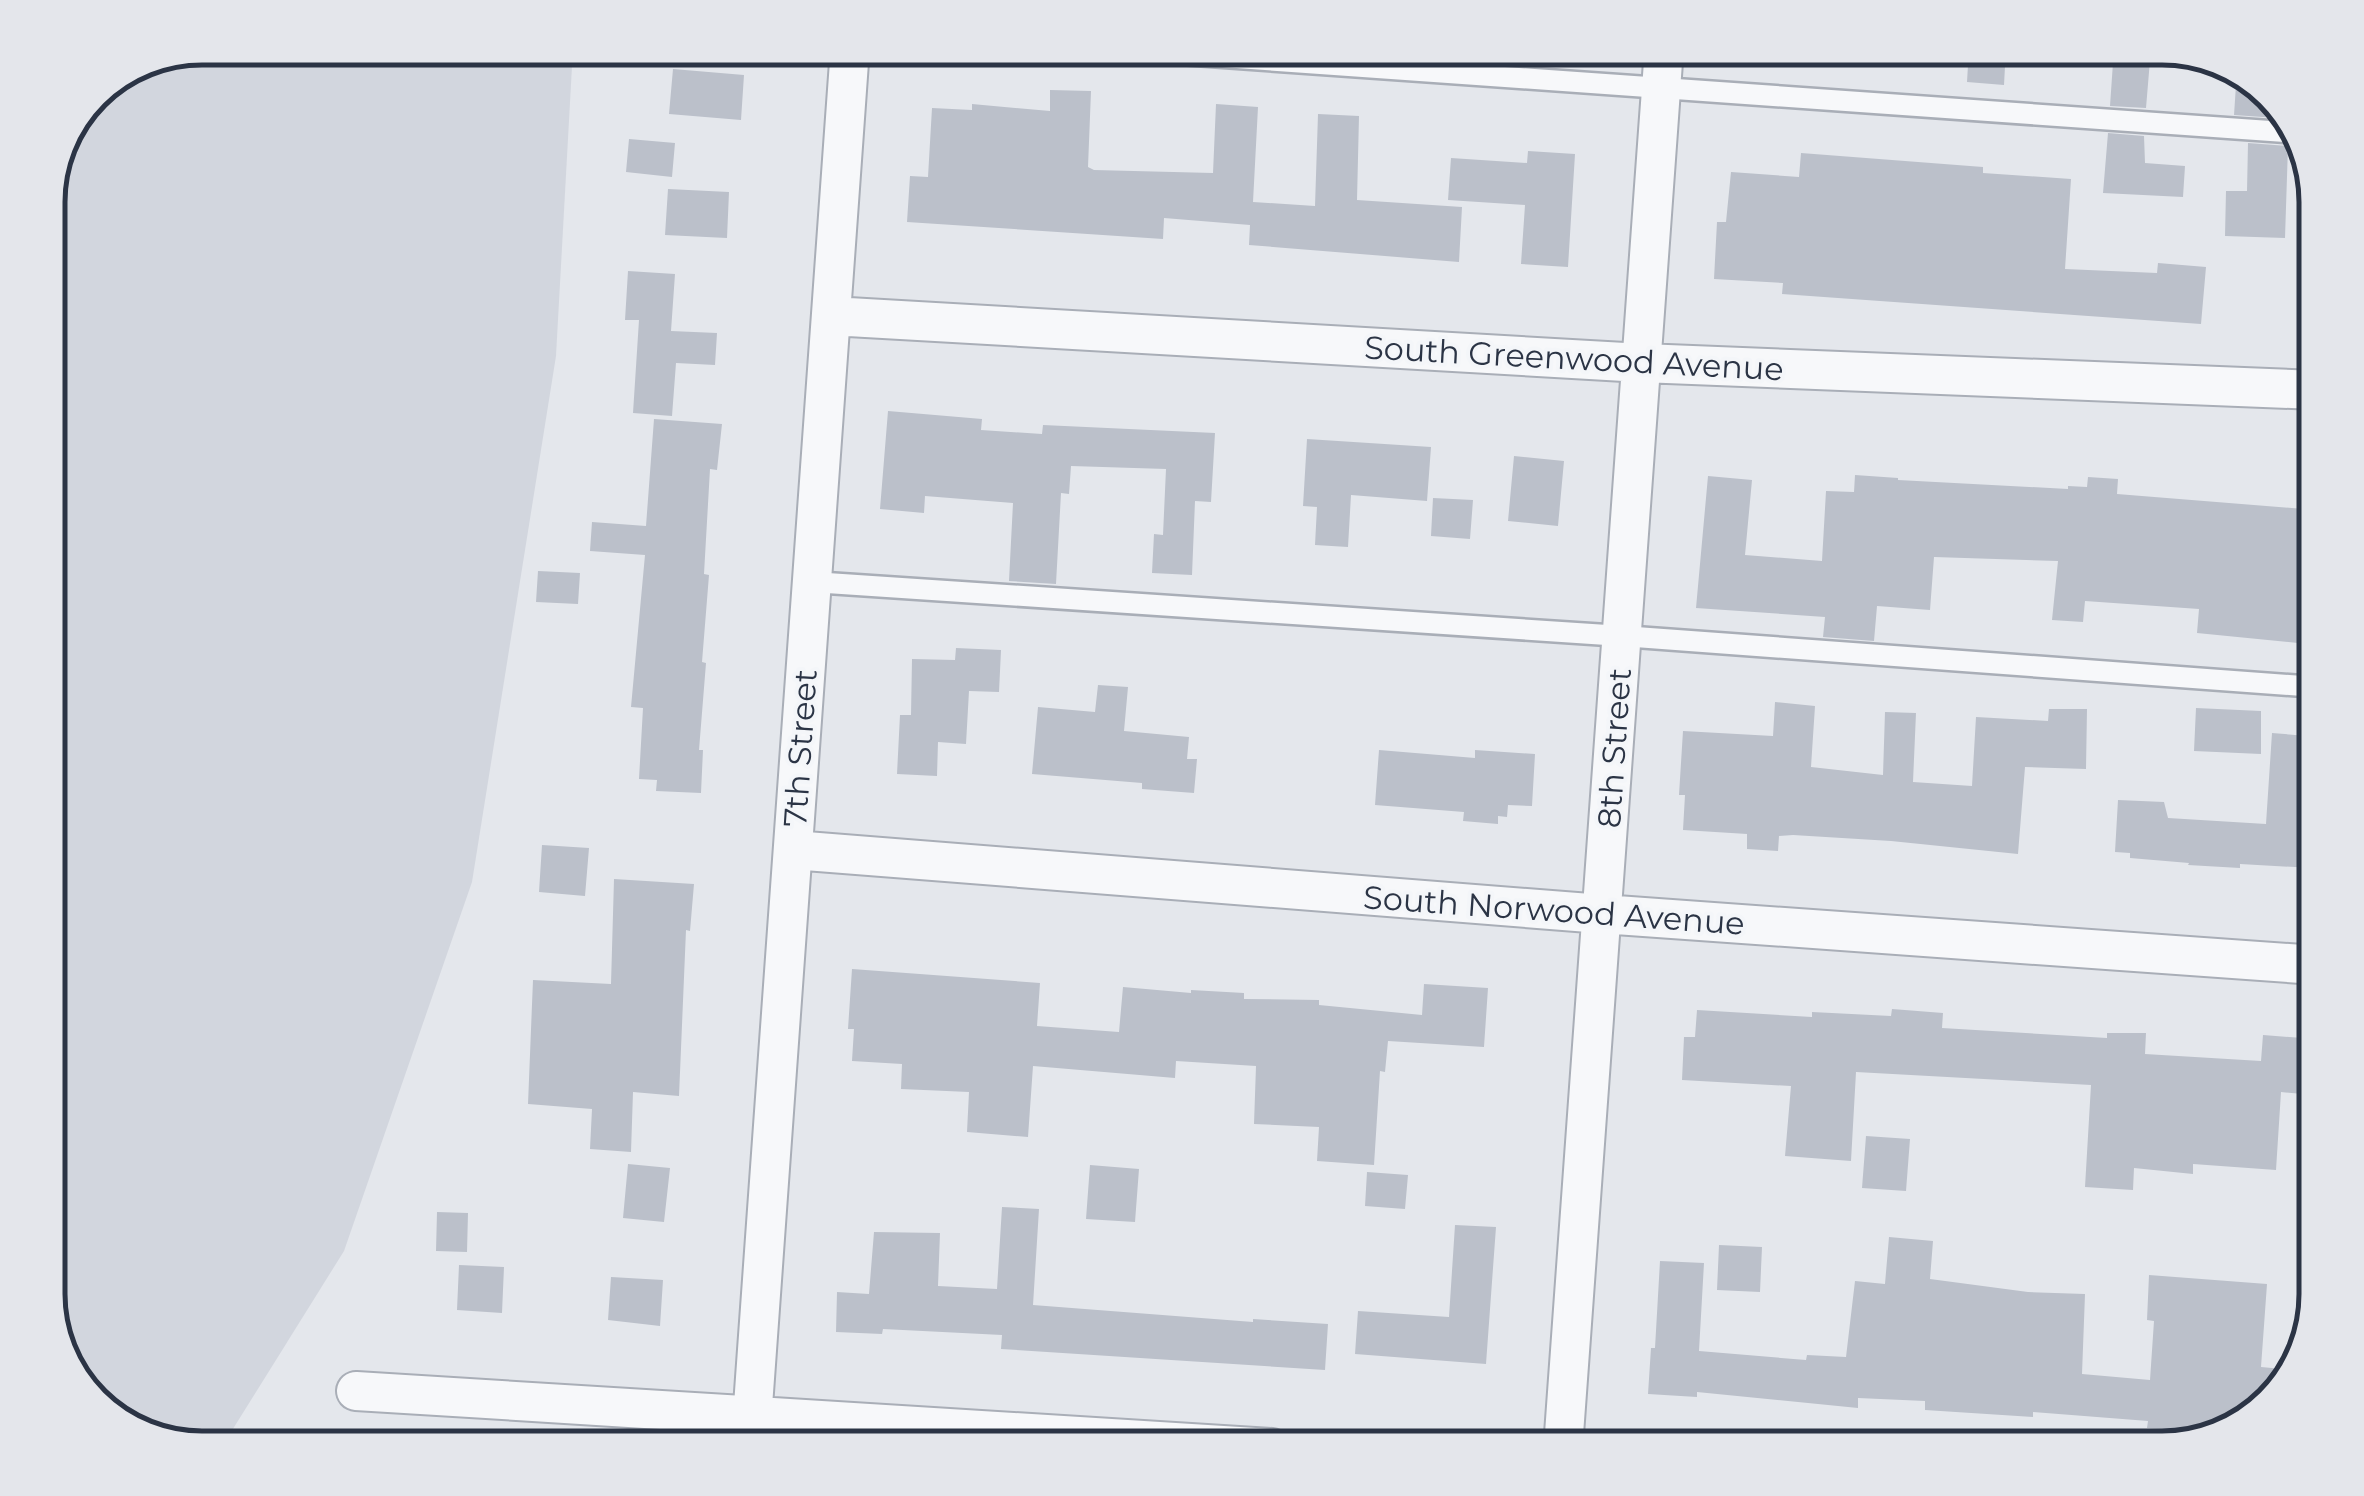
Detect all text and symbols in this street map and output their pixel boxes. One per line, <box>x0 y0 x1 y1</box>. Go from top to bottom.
street label: South Greenwood Avenue <box>1363 328 1785 388</box>
street label: 8th Street <box>1589 667 1639 829</box>
street label: 7th Street <box>775 668 825 828</box>
street label: South Norwood Avenue <box>1362 877 1746 943</box>

